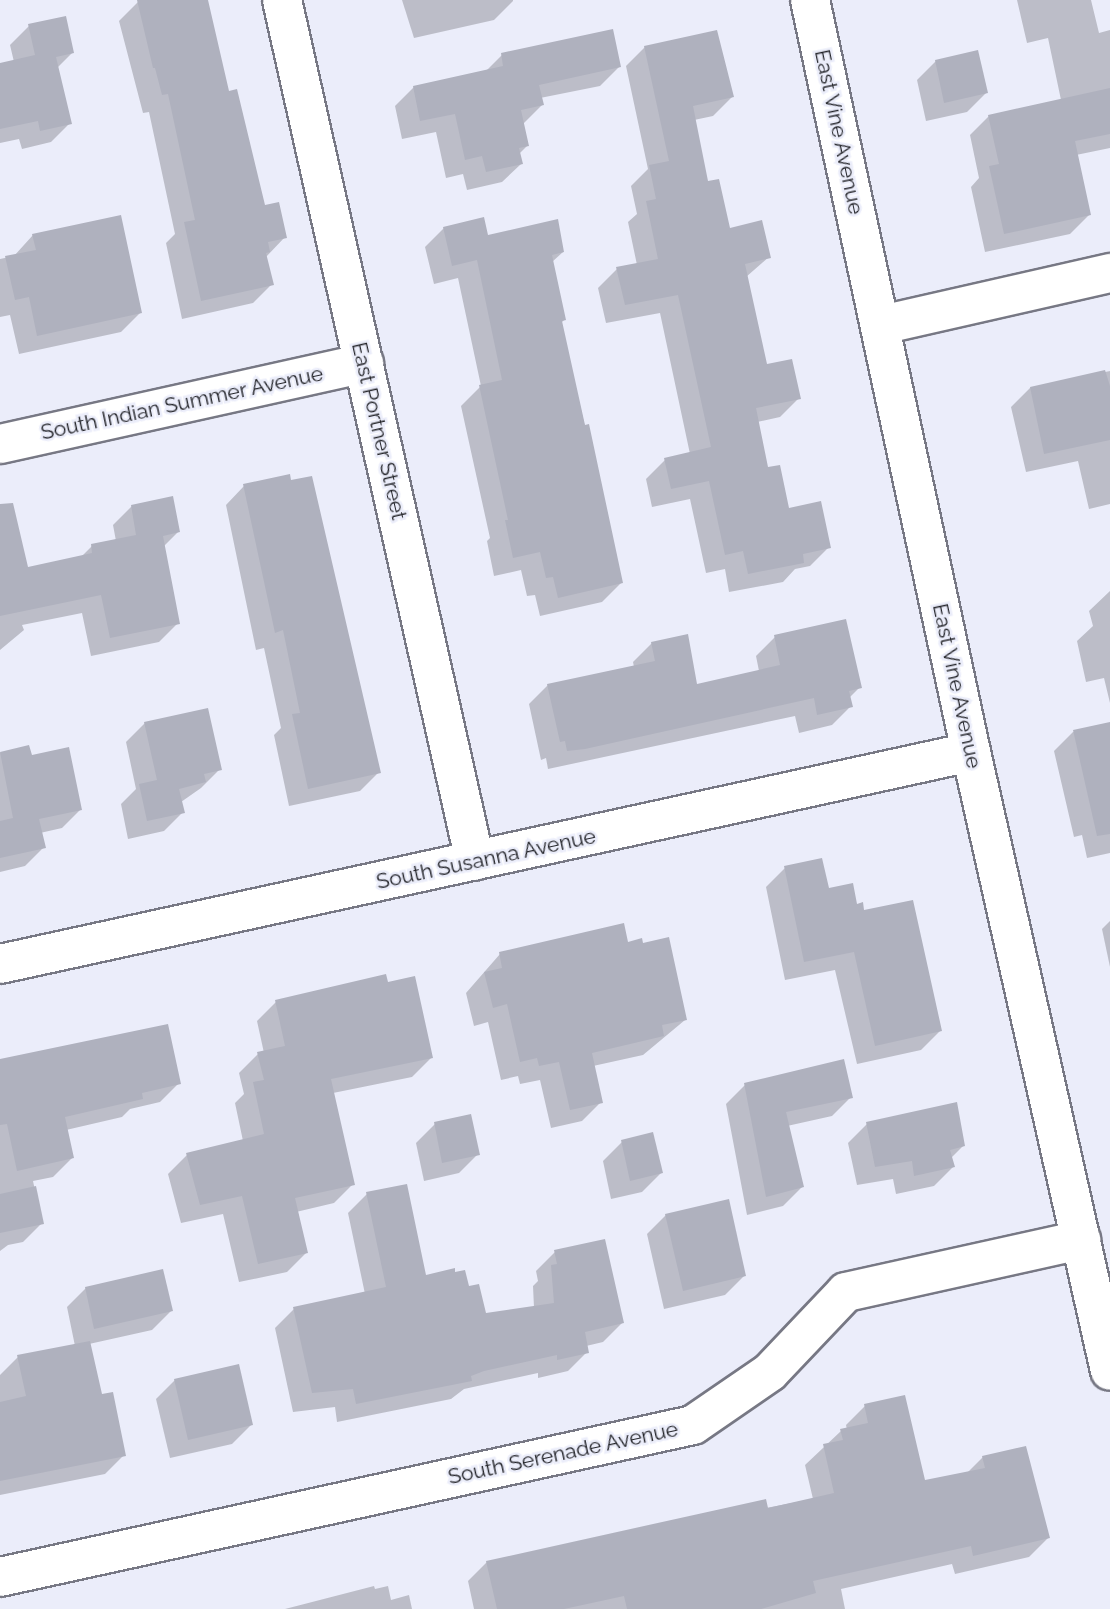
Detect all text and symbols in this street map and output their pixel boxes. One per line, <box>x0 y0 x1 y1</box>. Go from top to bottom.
street label: East Vine Avenue <box>809 47 869 217</box>
street label: East Portner Street <box>346 340 412 522</box>
street label: South Indian Summer Avenue <box>38 361 326 445</box>
street label: East Vine Avenue <box>927 601 987 771</box>
street label: South Susanna Avenue <box>374 823 598 895</box>
street label: South Serenade Avenue <box>445 1416 681 1490</box>

